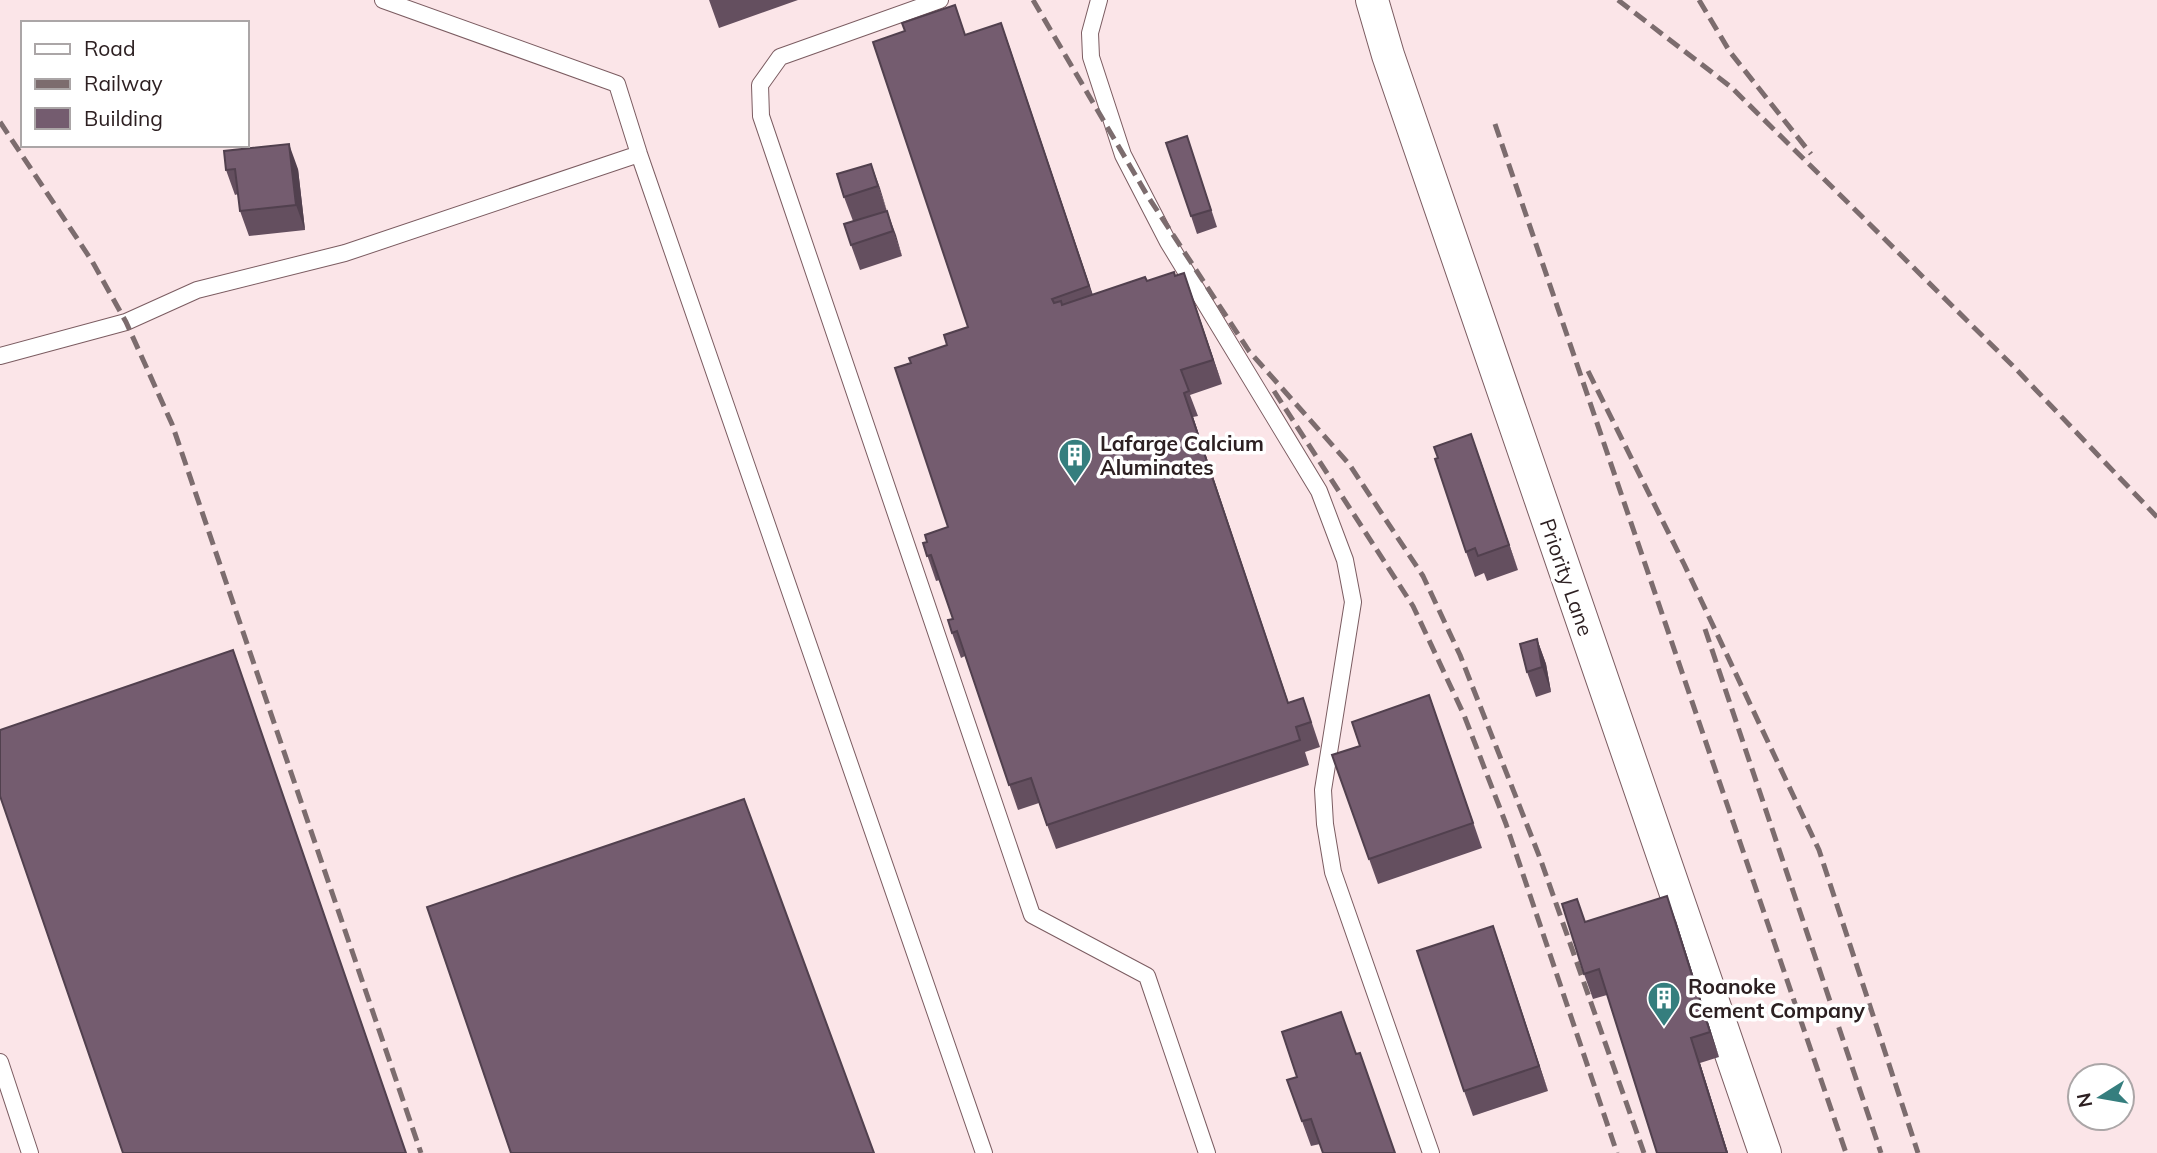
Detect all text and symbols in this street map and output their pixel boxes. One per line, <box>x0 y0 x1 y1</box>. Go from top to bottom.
legend <box>21 21 248 147</box>
text: Road <box>84 35 135 61</box>
text: Railway <box>84 70 163 96</box>
text: Building <box>84 105 163 131</box>
place label: Lafarge Calcium Aluminates <box>1100 430 1264 480</box>
building icon: Lafarge Calcium Aluminates <box>1056 436 1094 485</box>
street label: Priority Lane <box>1535 515 1599 639</box>
place label: Roanoke Cement Company <box>1688 973 1865 1023</box>
building icon: Roanoke Cement Company <box>1645 979 1683 1028</box>
north arrow <box>2066 1062 2136 1132</box>
text: N <box>2071 1091 2097 1110</box>

